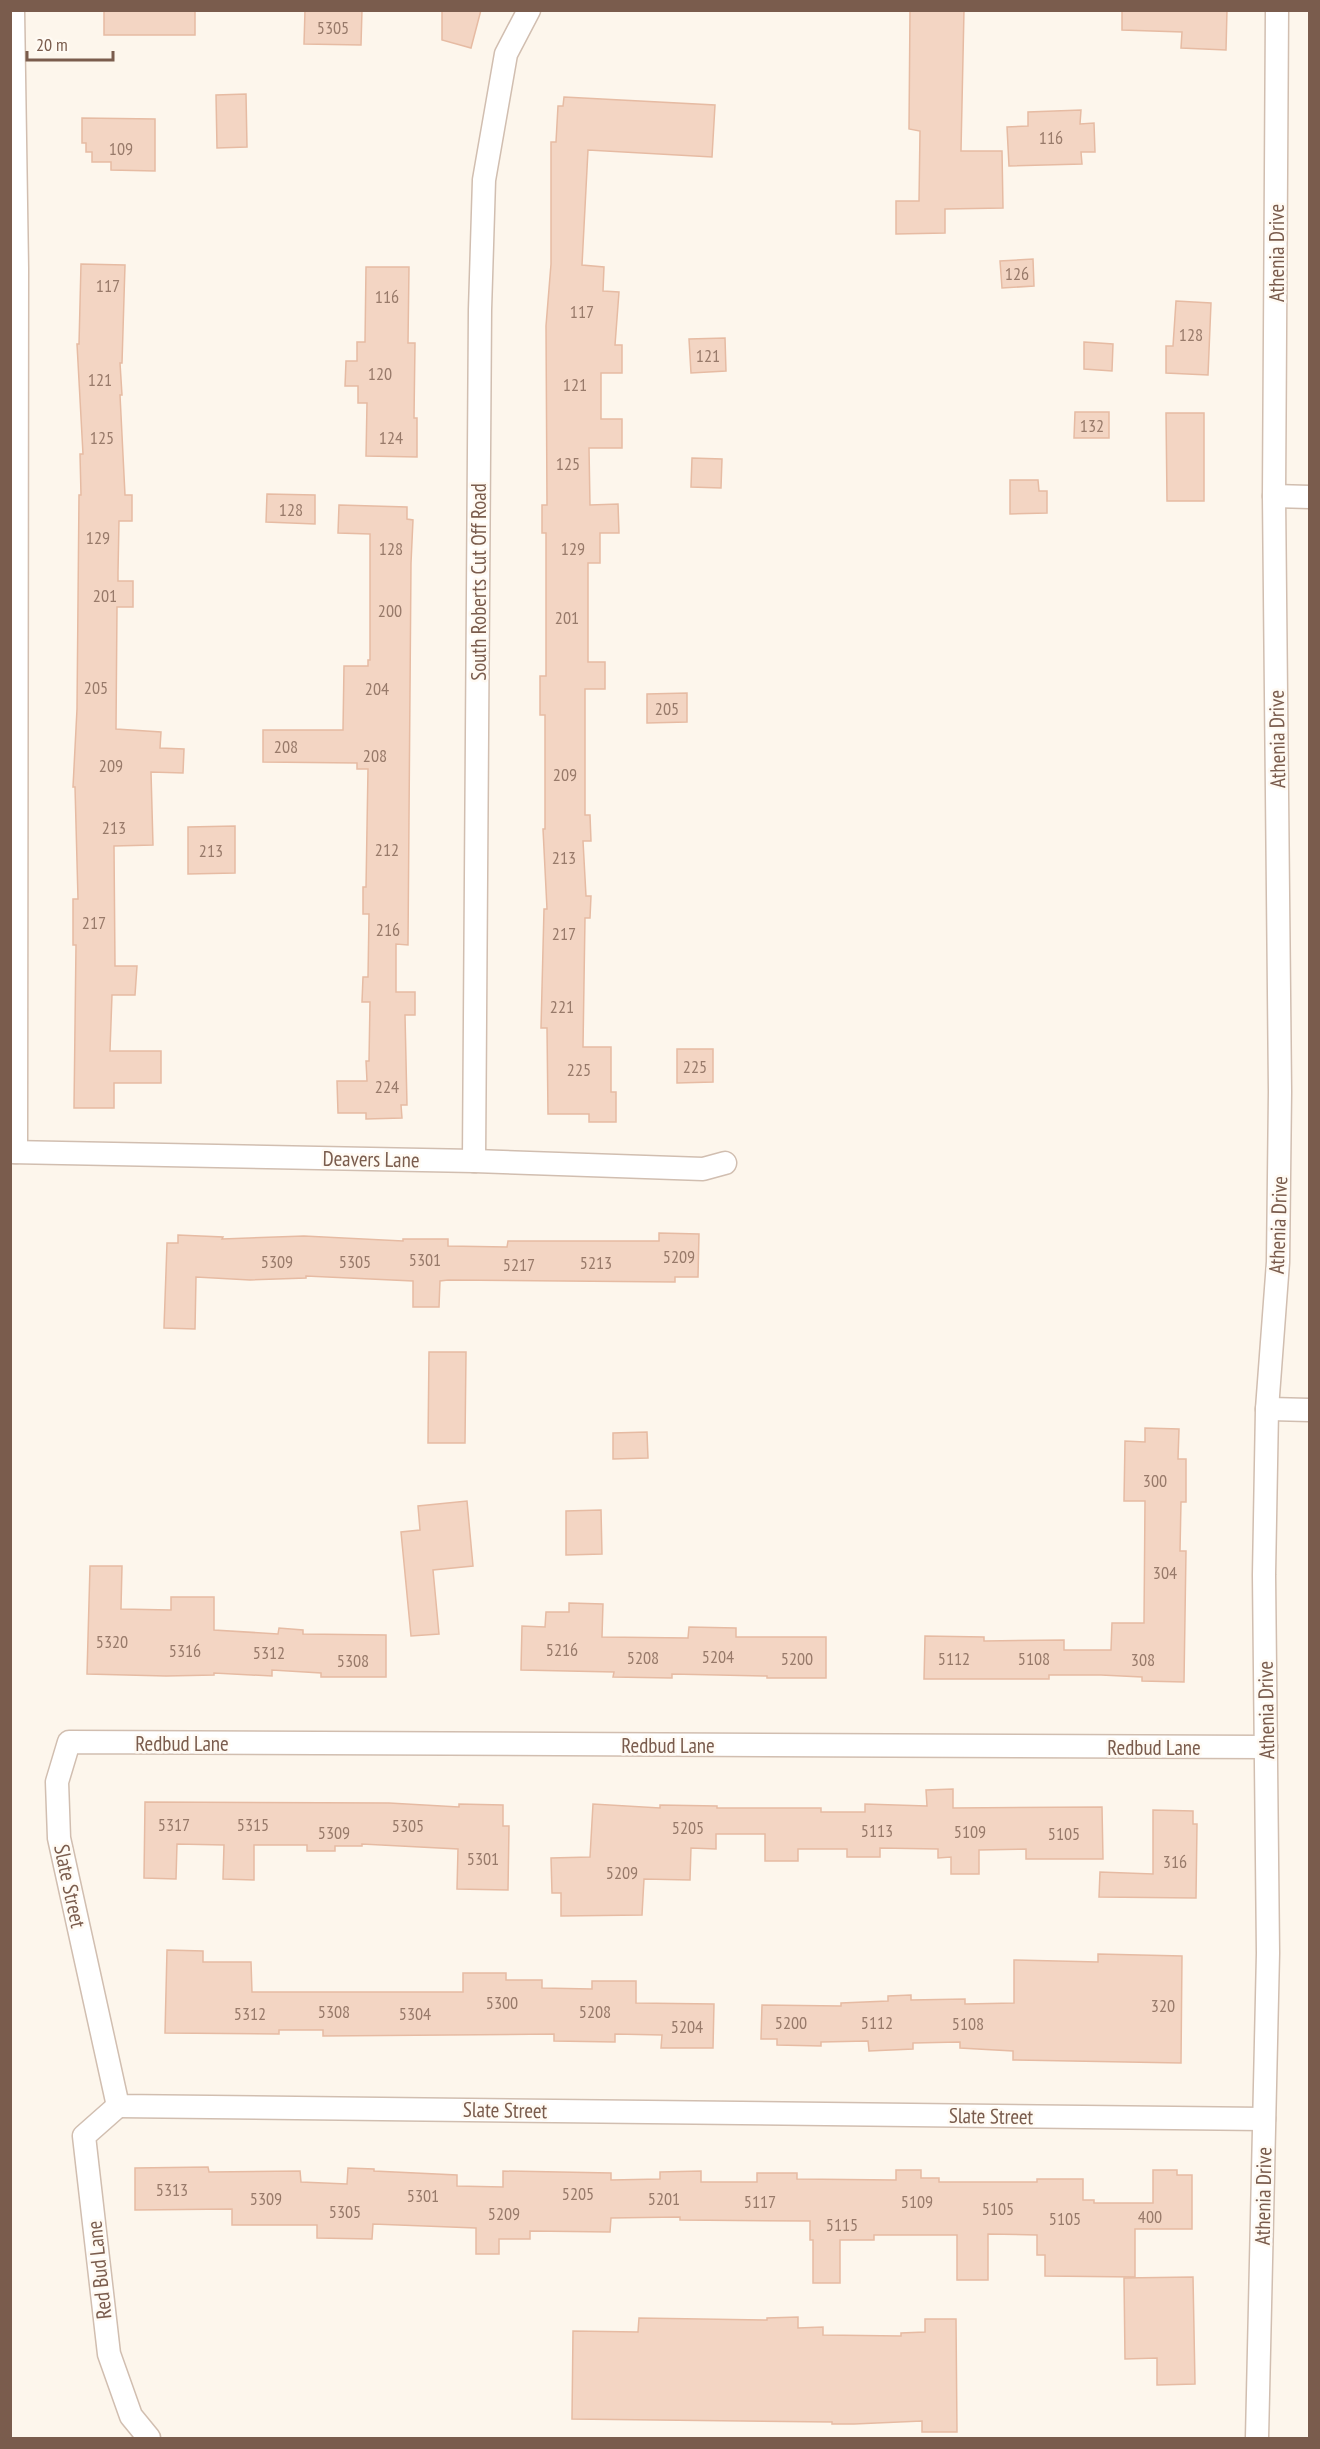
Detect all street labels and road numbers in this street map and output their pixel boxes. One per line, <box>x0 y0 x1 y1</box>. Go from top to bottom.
street label: Athenia Drive <box>1263 204 1290 302</box>
street label: South Roberts Cut Off Road <box>465 483 492 681</box>
street label: Athenia Drive <box>1263 690 1291 788</box>
street label: Deavers Lane <box>322 1145 420 1173</box>
street label: Athenia Drive <box>1263 1175 1293 1275</box>
street label: Athenia Drive <box>1252 1661 1280 1759</box>
street label: Redbud Lane <box>135 1730 229 1757</box>
street label: Redbud Lane <box>621 1732 715 1759</box>
street label: Redbud Lane <box>1107 1734 1201 1761</box>
street label: Slate Street <box>48 1842 92 1930</box>
street label: Slate Street <box>463 2096 548 2124</box>
street label: Slate Street <box>949 2102 1034 2130</box>
street label: Athenia Drive <box>1249 2147 1277 2245</box>
street label: Red Bud Lane <box>80 2219 118 2321</box>

